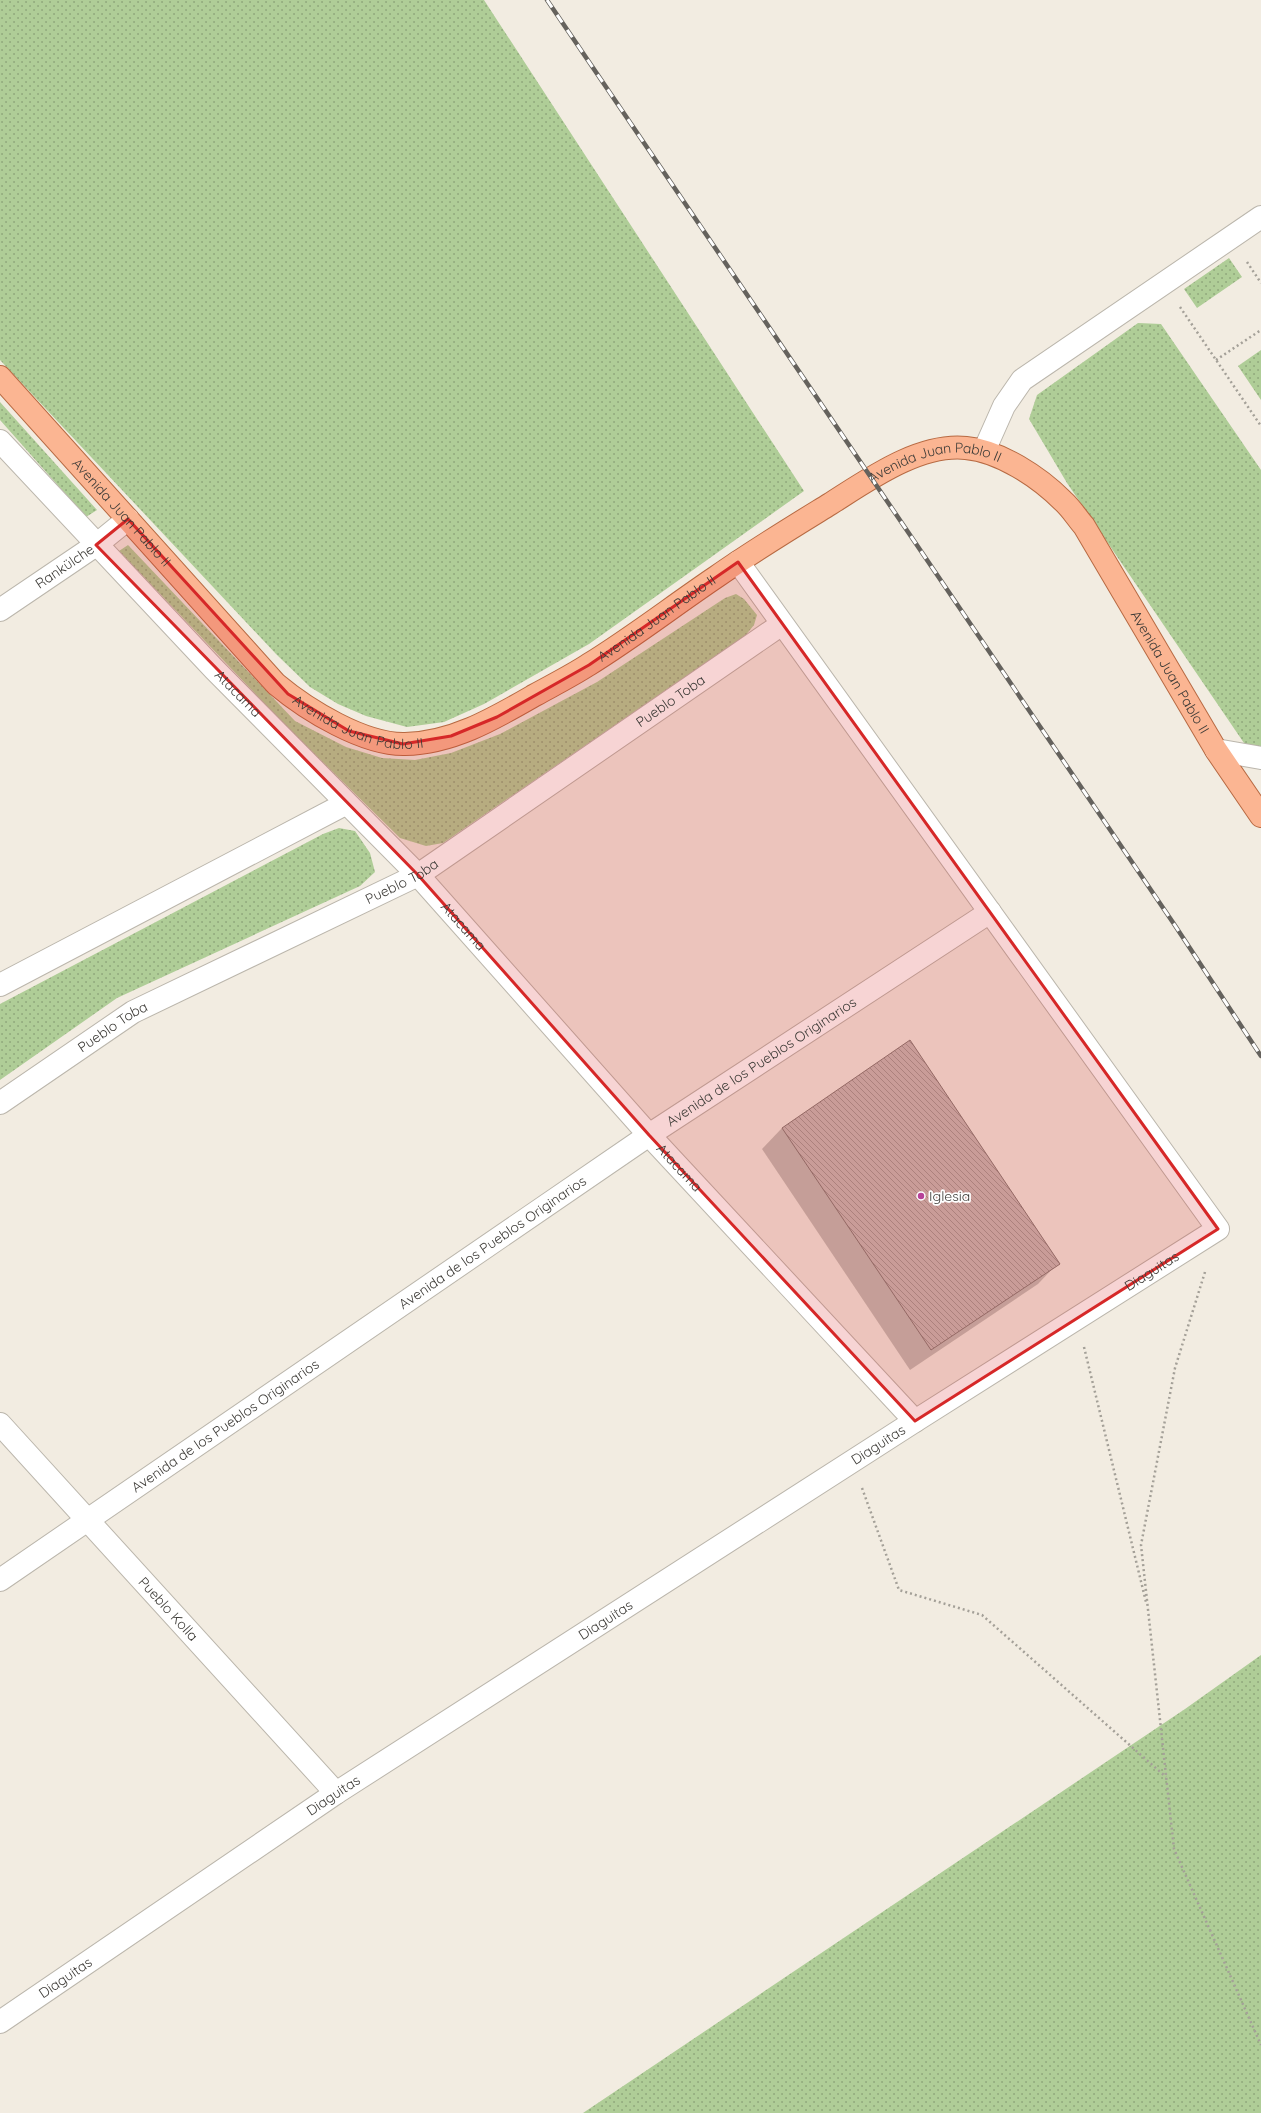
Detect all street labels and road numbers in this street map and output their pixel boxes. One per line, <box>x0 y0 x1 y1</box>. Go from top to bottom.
street label: Avenida Juan Pablo II <box>865 438 1005 487</box>
street label: Avenida Juan Pablo II <box>68 454 175 570</box>
street label: Rankülche <box>32 540 98 593</box>
street label: Avenida Juan Pablo II <box>594 571 719 666</box>
street label: Avenida Juan Pablo II <box>1127 607 1213 737</box>
street label: Atacama <box>211 666 265 721</box>
street label: Pueblo Toba <box>632 671 709 731</box>
street label: Avenida Juan Pablo II <box>289 691 425 753</box>
street label: Pueblo Toba <box>362 855 442 908</box>
street label: Atacama <box>437 898 490 954</box>
street label: Avenida de los Pueblos Originarios <box>663 993 860 1130</box>
street label: Pueblo Toba <box>74 997 150 1056</box>
street label: Atacama <box>653 1140 706 1195</box>
street label: Avenida de los Pueblos Originarios <box>395 1172 590 1313</box>
street label: Diaguitas <box>1121 1247 1182 1295</box>
street label: Avenida de los Pueblos Originarios <box>128 1355 322 1496</box>
street label: Diaguitas <box>848 1421 909 1469</box>
street label: Pueblo Kolla <box>135 1573 202 1645</box>
street label: Diaguitas <box>575 1596 636 1644</box>
street label: Diaguitas <box>303 1771 363 1820</box>
street label: Diaguitas <box>35 1953 96 2002</box>

